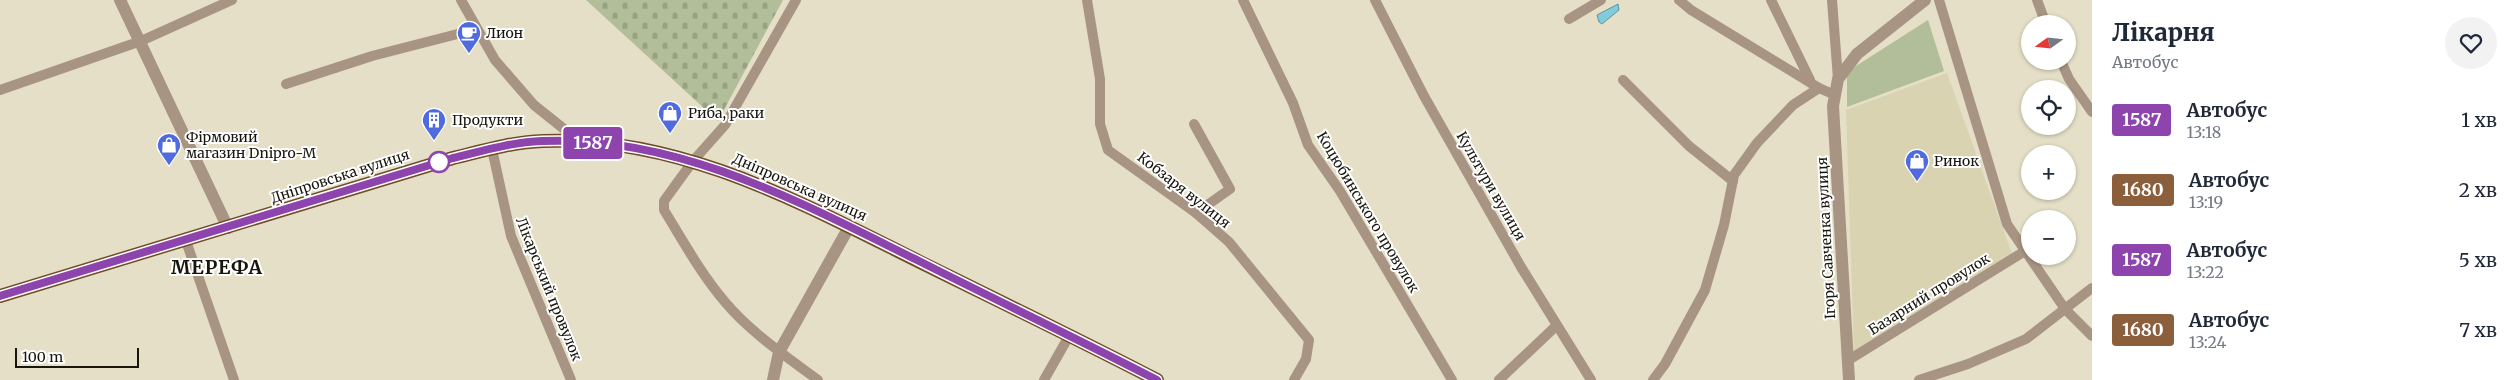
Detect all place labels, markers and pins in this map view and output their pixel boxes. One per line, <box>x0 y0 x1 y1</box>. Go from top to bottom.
cafe icon: Лион <box>456 20 482 54</box>
place label: Лион <box>486 24 523 42</box>
shop icon: Риба, раки <box>657 100 683 134</box>
place label: Риба, раки <box>688 104 765 122</box>
building icon: Продукти <box>421 107 447 141</box>
place label: Продукти <box>452 111 524 129</box>
place label: Фірмовий магазин Dnipro-M <box>186 128 316 162</box>
shop icon: Фірмовий магазин Dnipro-M <box>156 132 182 166</box>
shop icon: Ринок <box>1904 148 1930 182</box>
unlabelled marker <box>428 151 450 173</box>
place label: Ринок <box>1934 152 1979 170</box>

